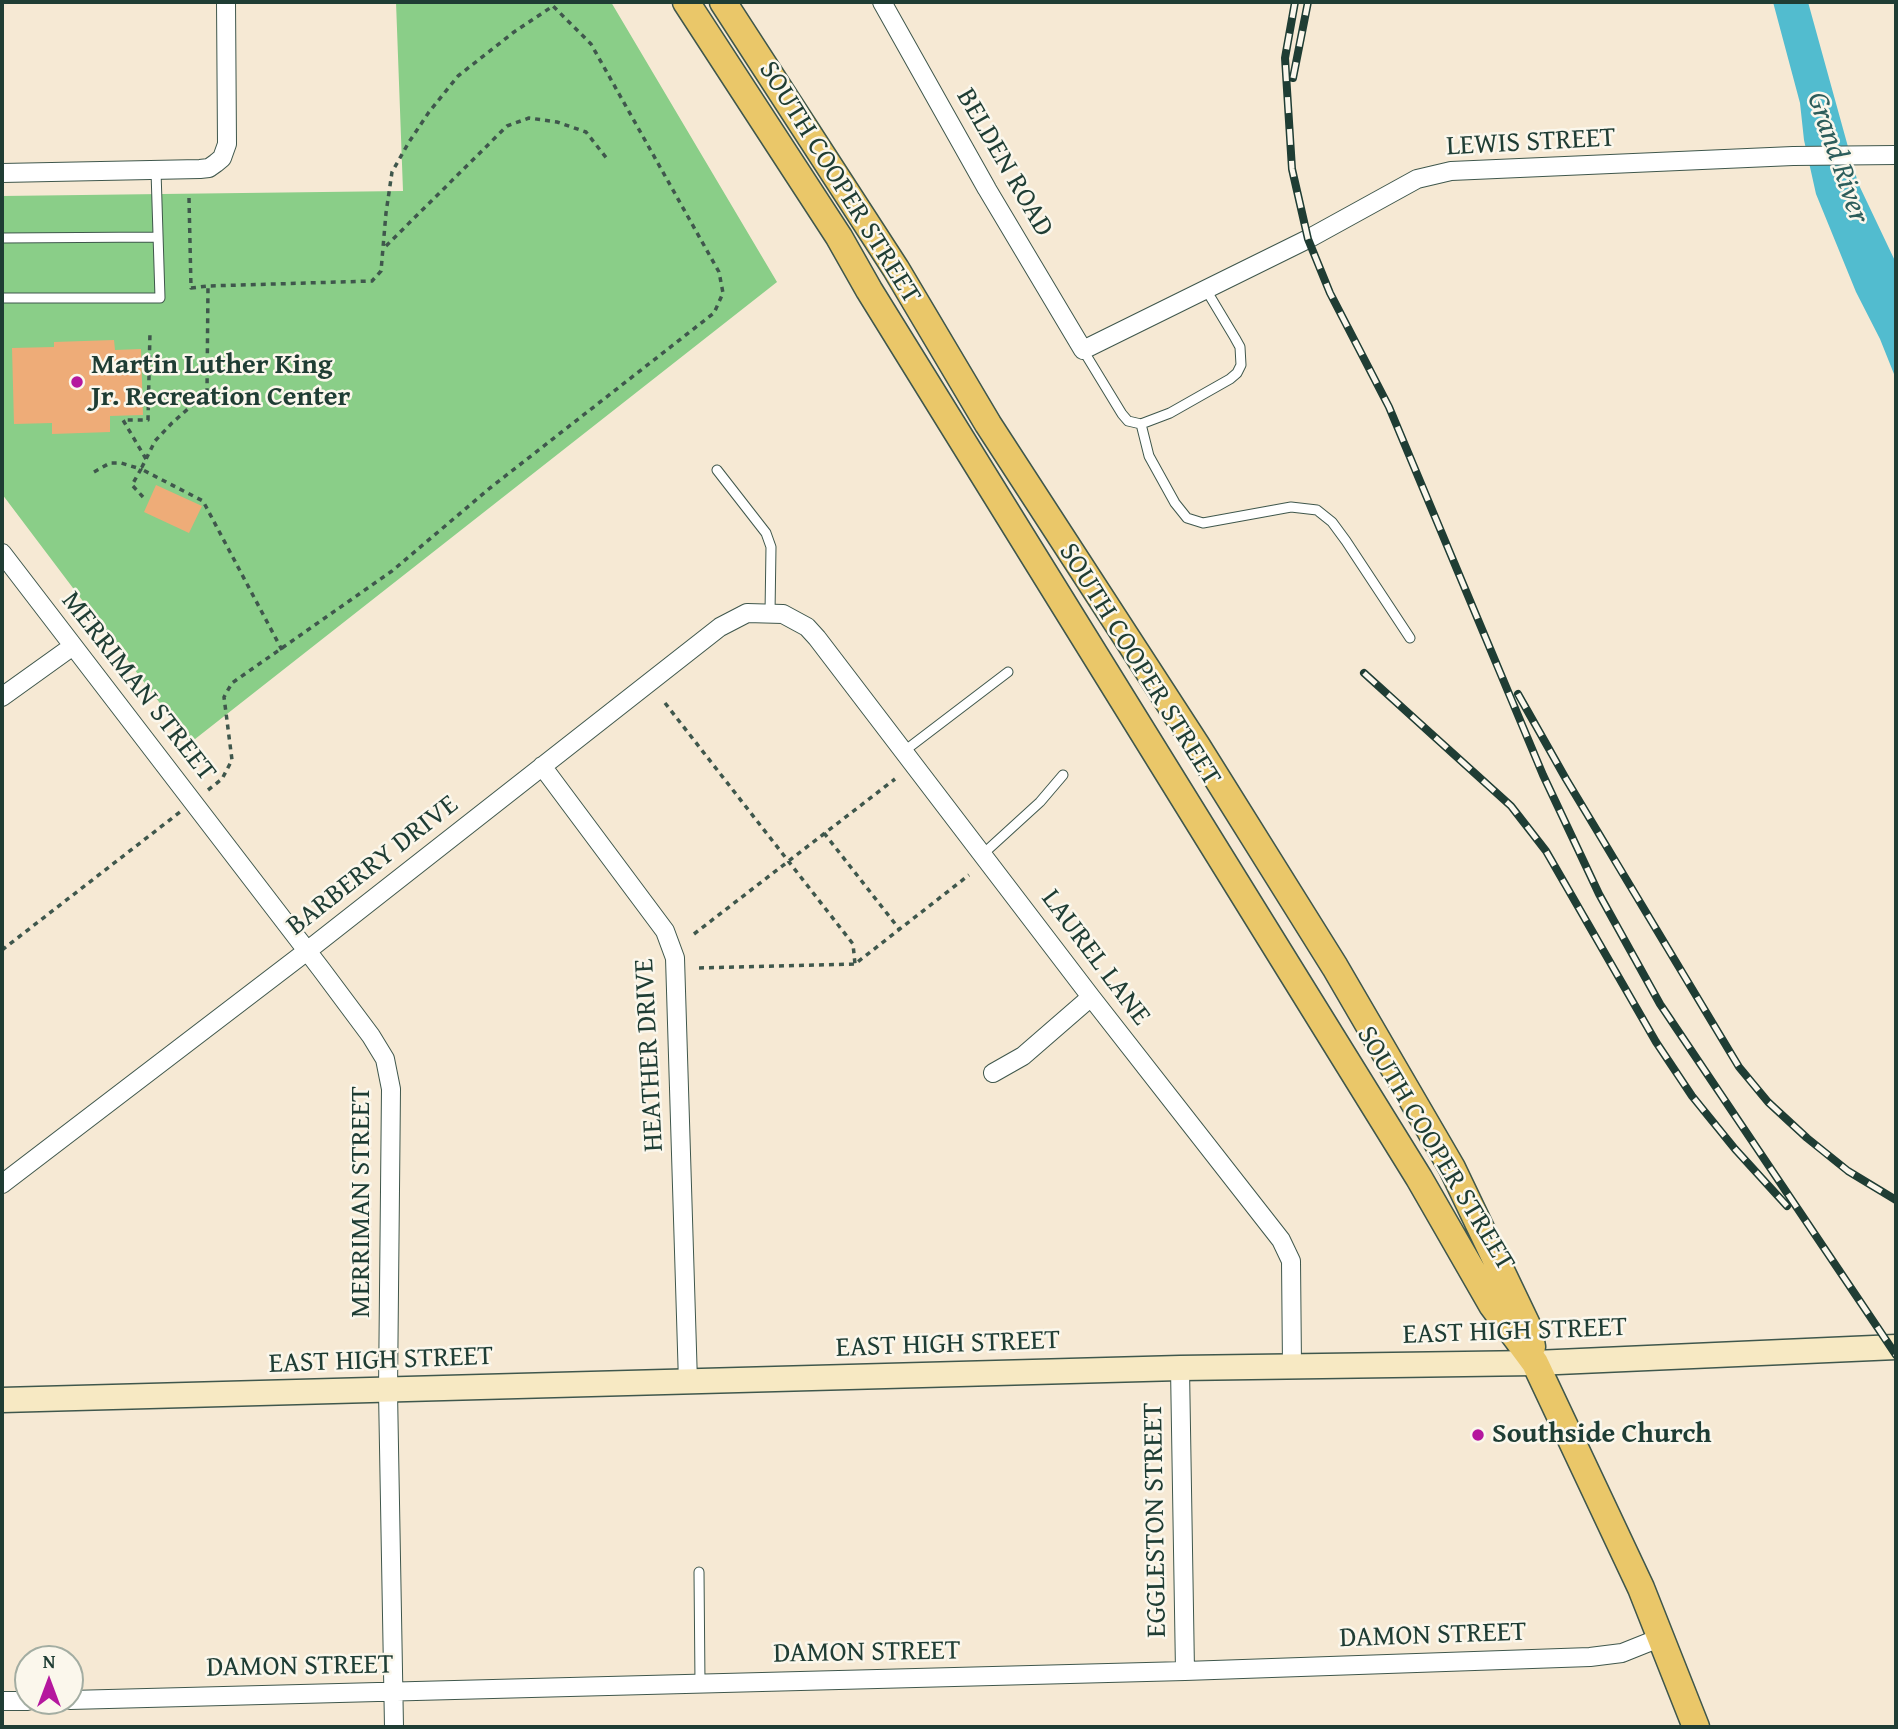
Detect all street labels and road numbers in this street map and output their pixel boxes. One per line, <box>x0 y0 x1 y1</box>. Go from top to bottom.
street label: SOUTH COOPER STREET <box>751 55 927 311</box>
street label: BELDEN ROAD <box>948 83 1060 243</box>
street label: LEWIS STREET <box>1445 122 1617 164</box>
street label: SOUTH COOPER STREET <box>1051 537 1227 793</box>
street label: MERRIMAN STREET <box>53 585 223 789</box>
street label: BARBERRY DRIVE <box>281 789 465 943</box>
street label: LAUREL LANE <box>1033 884 1157 1032</box>
street label: HEATHER DRIVE <box>628 958 672 1152</box>
street label: SOUTH COOPER STREET <box>1349 1020 1521 1278</box>
street label: MERRIMAN STREET <box>345 1086 379 1318</box>
street label: EAST HIGH STREET <box>1402 1311 1628 1353</box>
street label: EAST HIGH STREET <box>835 1324 1061 1366</box>
street label: EAST HIGH STREET <box>268 1340 494 1382</box>
street label: EGGLESTON STREET <box>1137 1402 1175 1638</box>
street label: DAMON STREET <box>1339 1616 1527 1656</box>
street label: DAMON STREET <box>773 1635 961 1671</box>
street label: DAMON STREET <box>206 1649 394 1685</box>

